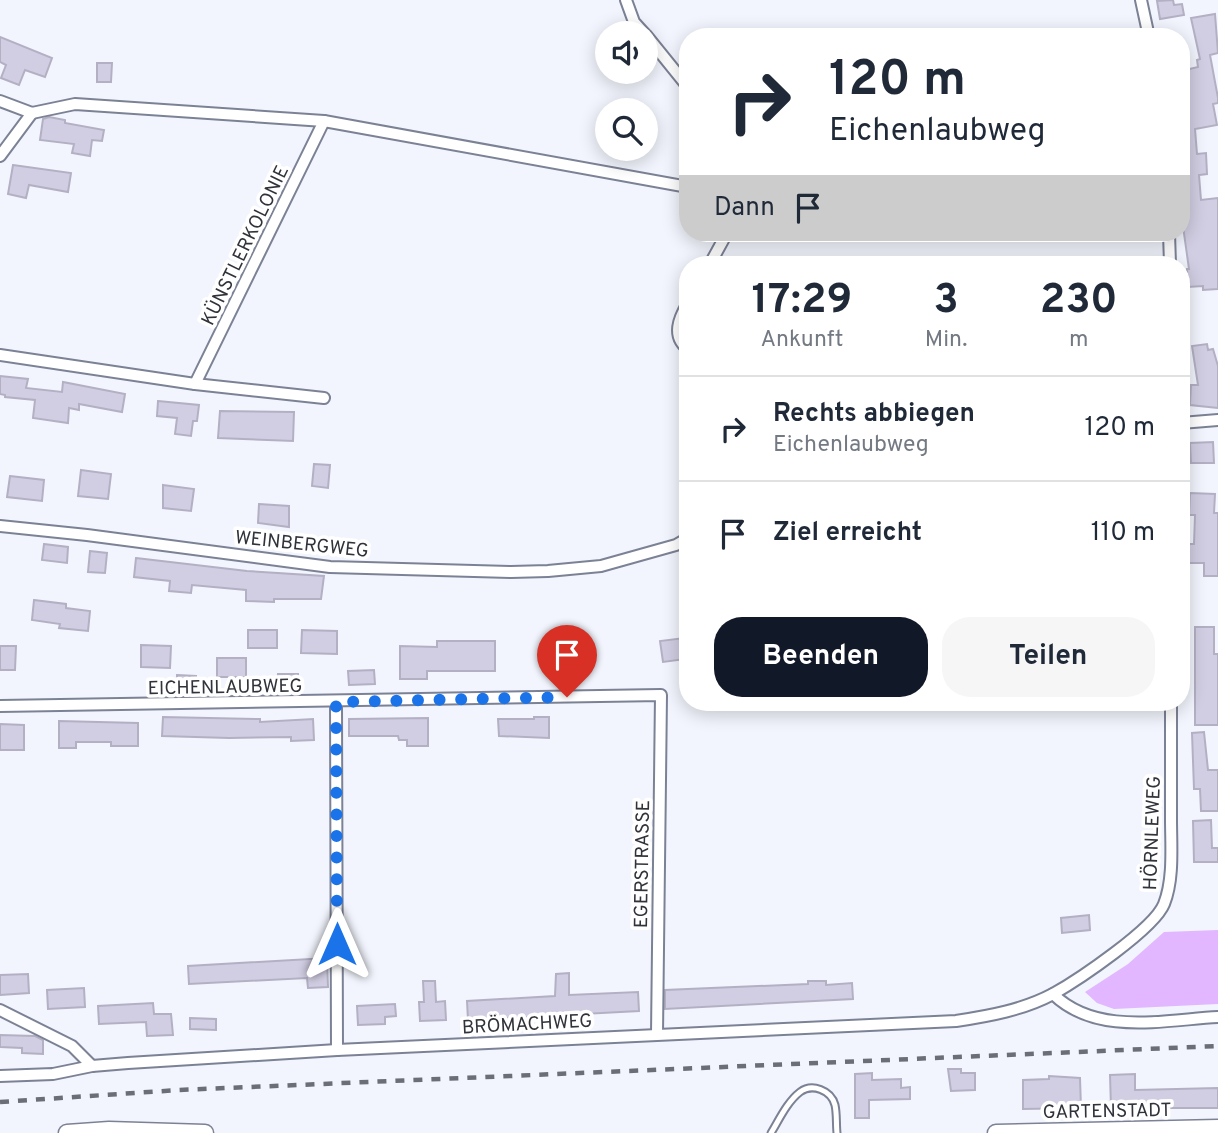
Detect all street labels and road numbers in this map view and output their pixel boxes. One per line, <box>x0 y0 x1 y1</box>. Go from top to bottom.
street label: KÜNSTLERKOLONIE <box>196 161 295 330</box>
street label: WEINBERGWEG <box>234 526 370 564</box>
street label: EICHENLAUBWEG <box>147 675 303 701</box>
street label: HÖRNLEWEG <box>1138 775 1167 891</box>
street label: EGERSTRASSE <box>630 800 656 928</box>
street label: BRÖMACHWEG <box>461 1009 593 1040</box>
street label: GARTENSTADT <box>1042 1099 1172 1125</box>

